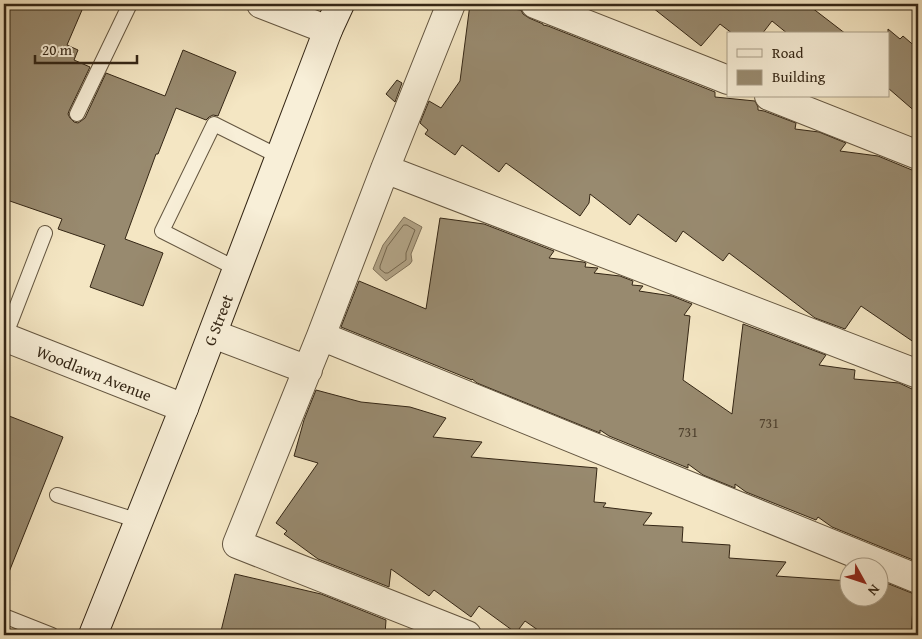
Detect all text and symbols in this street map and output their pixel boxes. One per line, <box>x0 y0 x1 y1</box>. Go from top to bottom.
scale bar <box>35 32 138 64</box>
legend <box>727 32 890 98</box>
text: 20 m <box>42 39 73 60</box>
text: Road <box>772 42 803 63</box>
text: Building <box>772 66 826 87</box>
street label: G Street <box>197 290 239 349</box>
street label: Woodlawn Avenue <box>33 339 155 407</box>
house number: 731 <box>759 413 779 433</box>
house number: 731 <box>678 422 698 442</box>
north arrow <box>840 556 890 606</box>
text: N <box>863 580 885 601</box>

